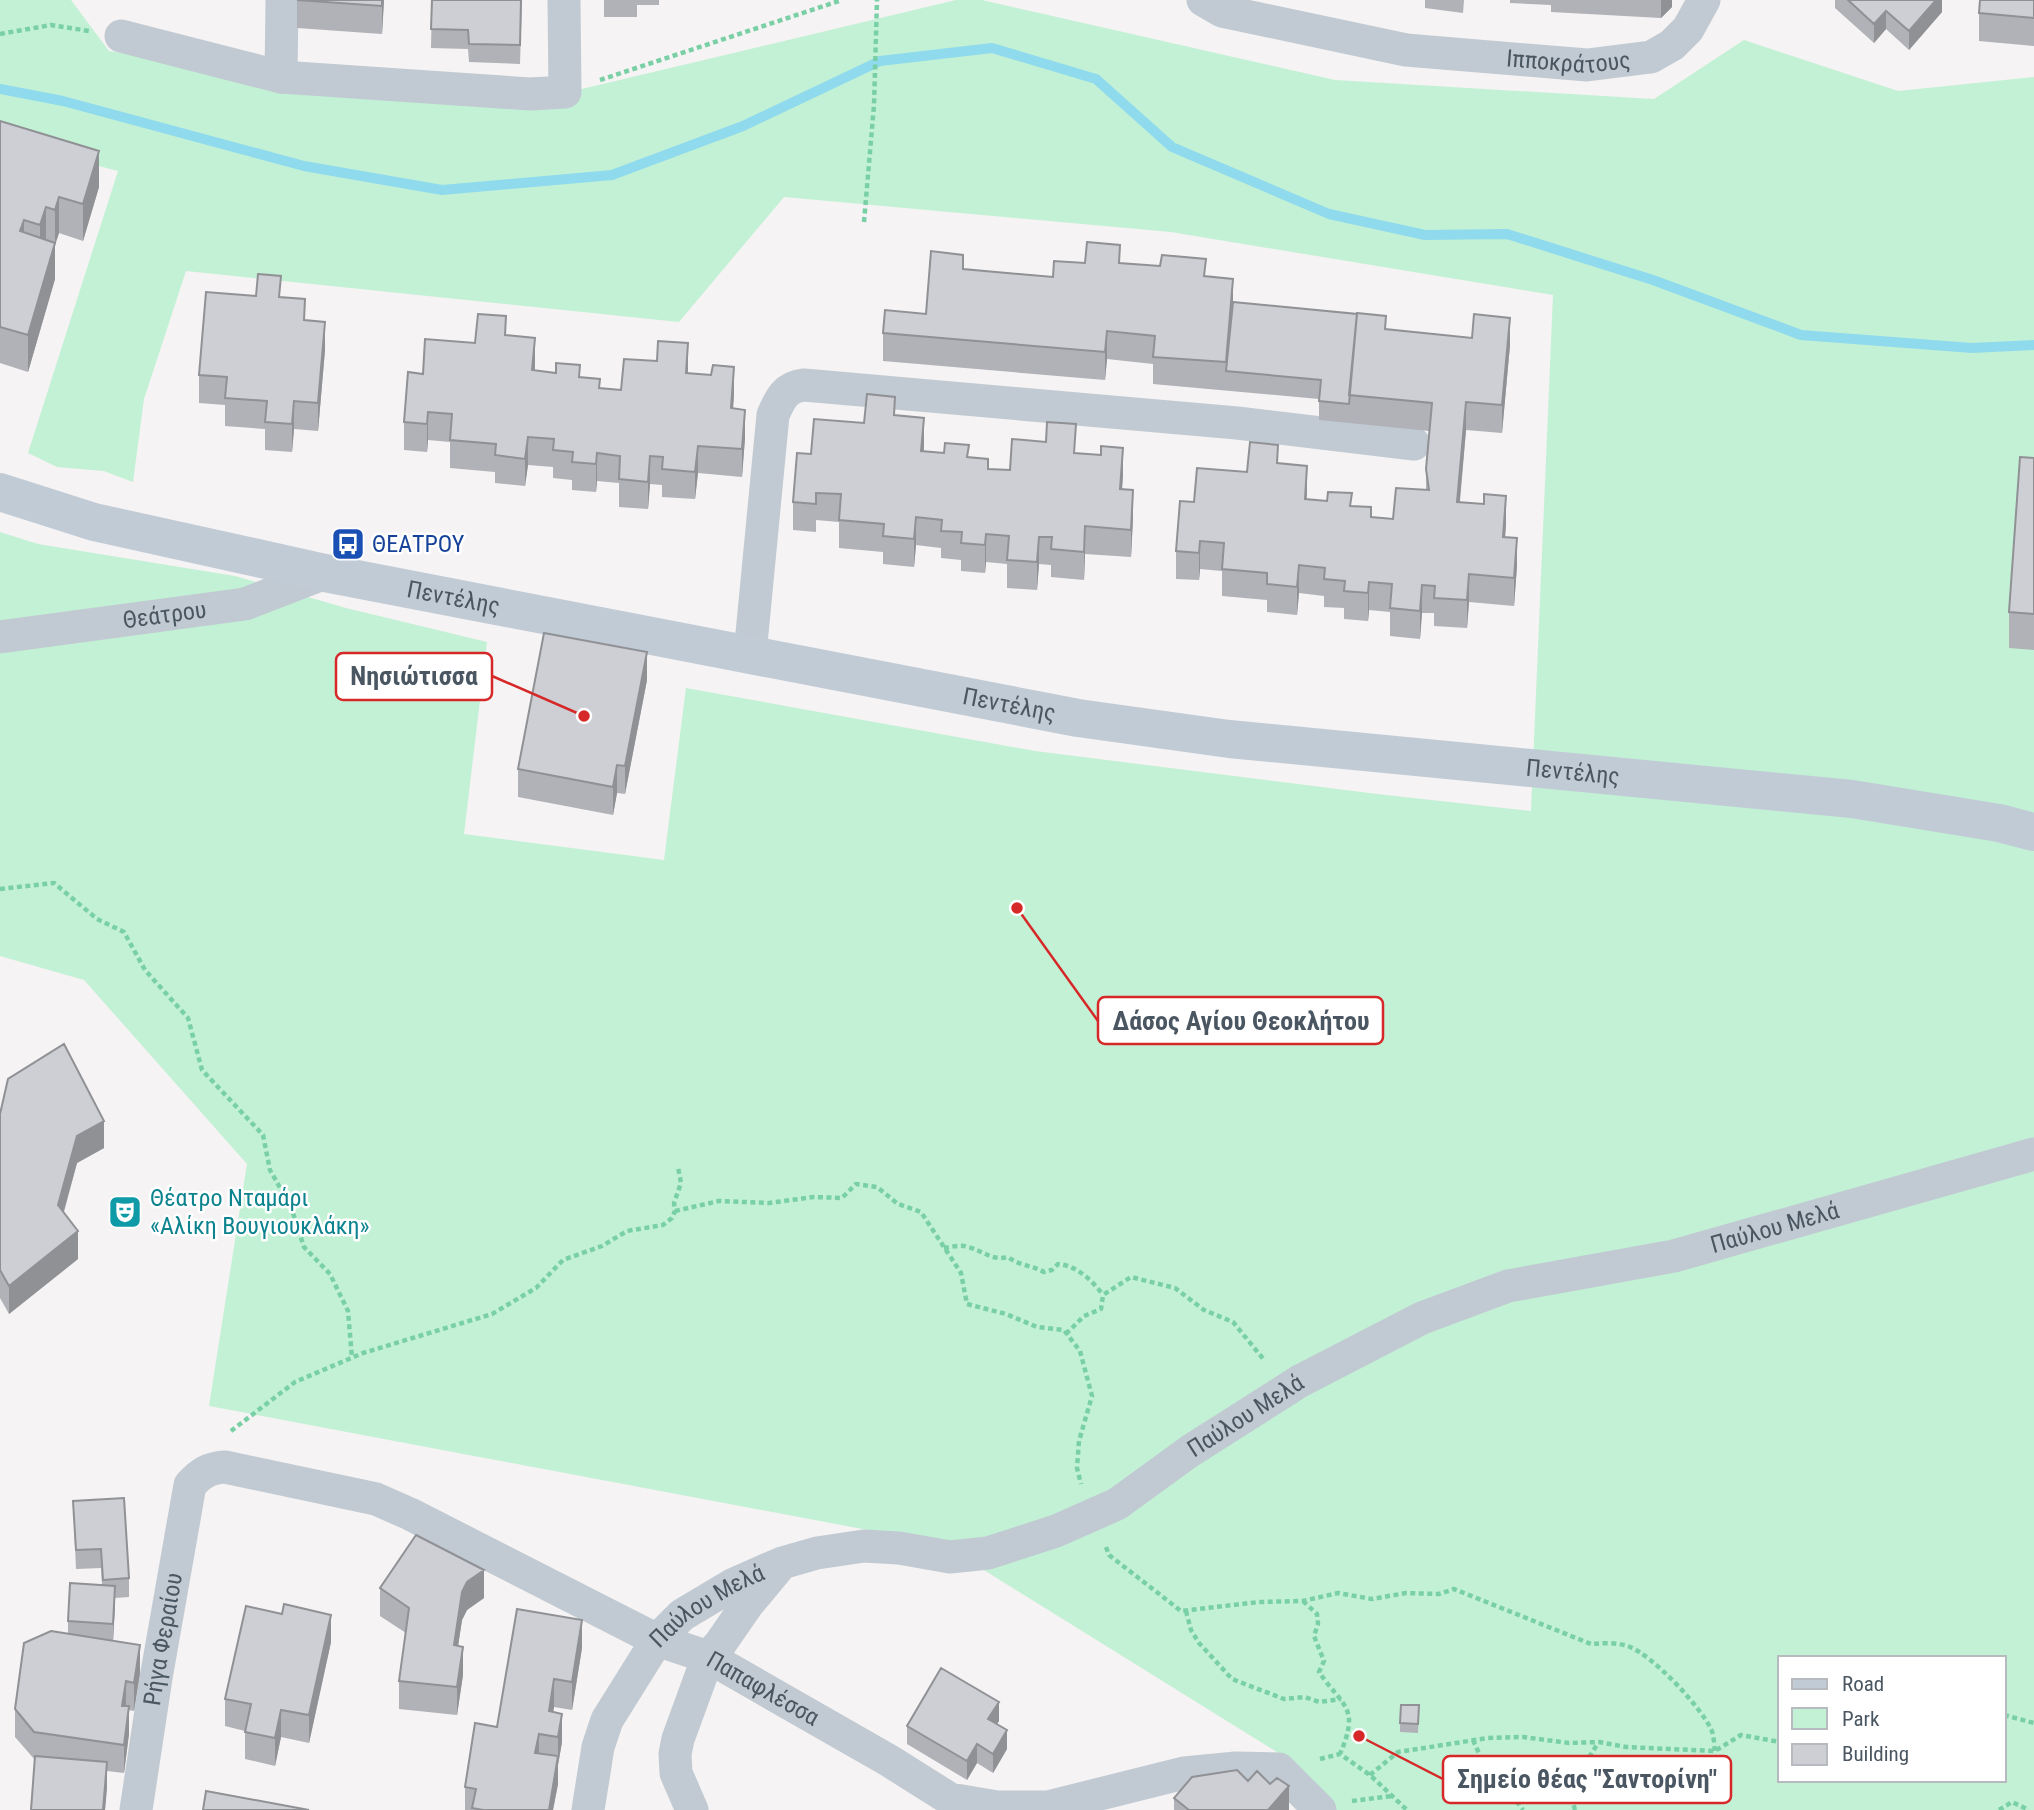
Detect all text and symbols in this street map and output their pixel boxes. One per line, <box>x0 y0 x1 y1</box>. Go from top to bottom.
street label: Ιπποκράτους <box>1505 44 1632 79</box>
bus stop icon: ΘΕΑΤΡΟΥ <box>329 525 367 563</box>
place label: ΘΕΑΤΡΟΥ <box>372 530 465 558</box>
street label: Πεντέλης <box>405 575 502 620</box>
street label: Θεάτρου <box>121 595 208 634</box>
callout: Νησιώτισσα <box>336 653 492 700</box>
text: Νησιώτισσα <box>350 661 478 691</box>
street label: Πεντέλης <box>960 682 1058 727</box>
street label: Πεντέλης <box>1525 754 1621 791</box>
callout: Δάσος Αγίου Θεοκλήτου <box>1098 997 1383 1044</box>
text: Δάσος Αγίου Θεοκλήτου <box>1112 1006 1370 1036</box>
place label: Θέατρο Νταμάρι «Αλίκη Βουγιουκλάκη» <box>150 1184 369 1240</box>
theatre icon: Θέατρο Νταμάρι «Αλίκη Βουγιουκλάκη» <box>106 1193 144 1231</box>
street label: Παύλου Μελά <box>1707 1196 1842 1259</box>
street label: Παύλου Μελά <box>1182 1368 1309 1463</box>
street label: Παύλου Μελά <box>644 1558 769 1653</box>
street label: Ρήγα Φεραίου <box>138 1571 188 1707</box>
street label: Παπαφλέσσα <box>702 1645 824 1732</box>
legend <box>1778 1656 2006 1782</box>
text: Road <box>1842 1672 1884 1696</box>
text: Park <box>1842 1707 1880 1731</box>
text: Building <box>1842 1742 1909 1766</box>
callout: Σημείο θέας "Σαντορίνη" <box>1443 1756 1731 1803</box>
text: Σημείο θέας "Σαντορίνη" <box>1457 1764 1717 1794</box>

